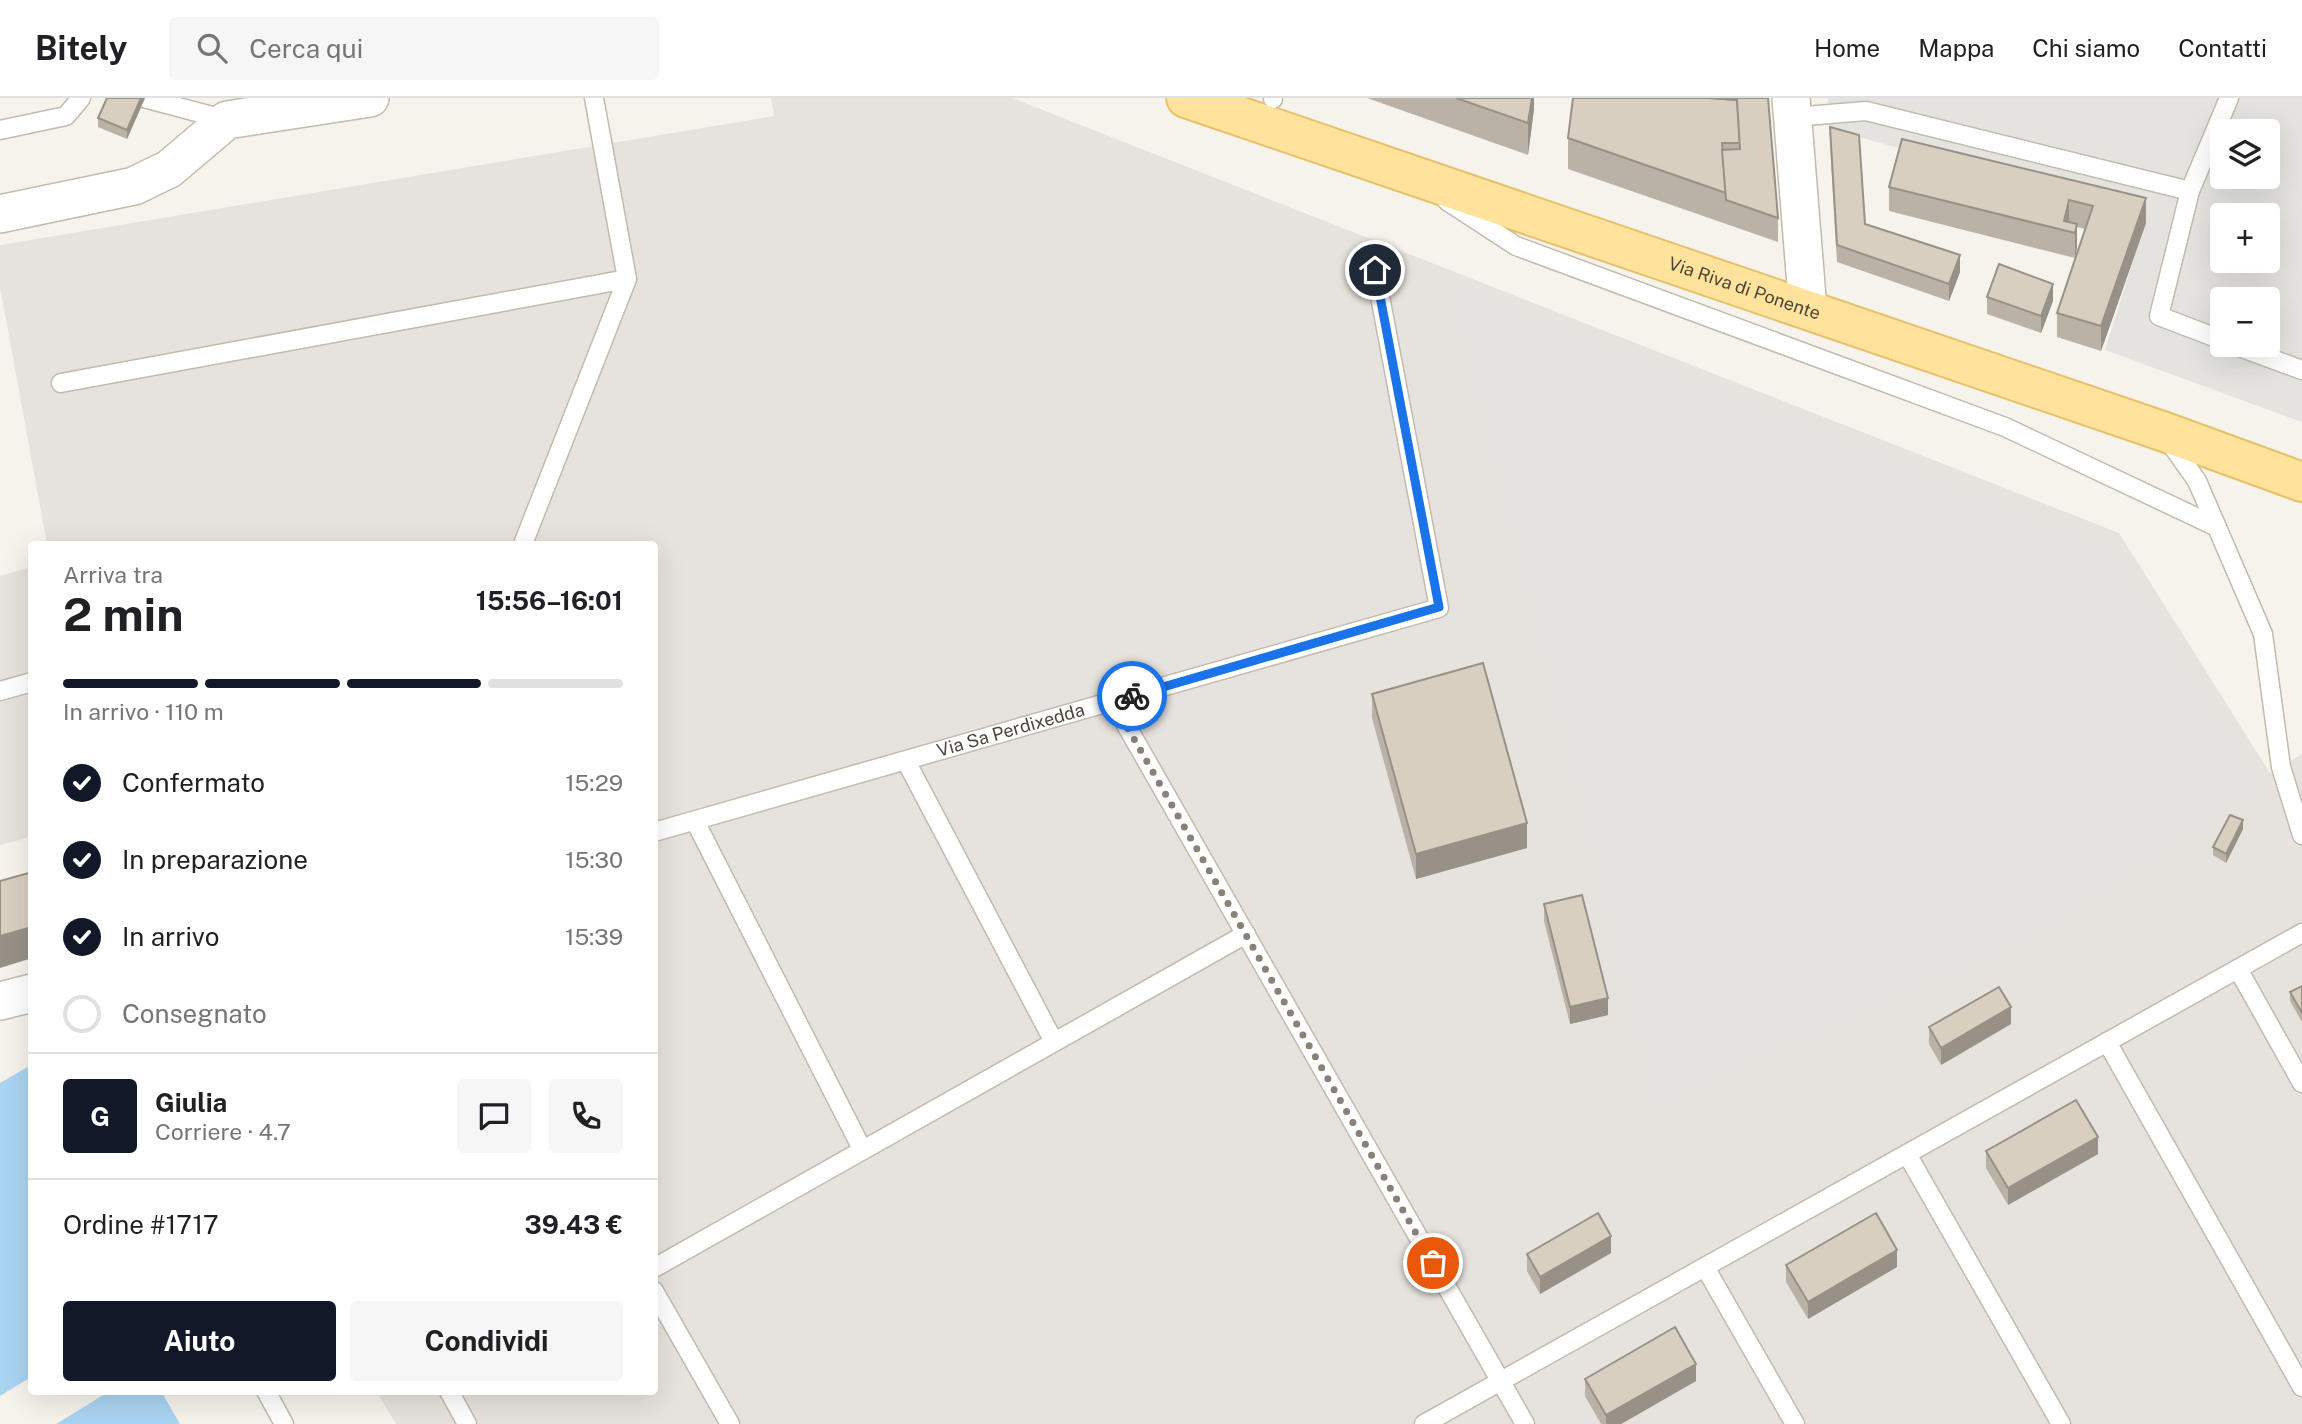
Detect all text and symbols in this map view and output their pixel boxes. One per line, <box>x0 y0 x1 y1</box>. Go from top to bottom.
search box <box>169 17 659 80</box>
text: Bitely <box>35 29 127 67</box>
icon: search <box>193 29 231 67</box>
text: Cerca qui <box>249 33 363 64</box>
text: Home <box>1814 34 1880 62</box>
text: Mappa <box>1918 34 1994 62</box>
text: Chi siamo <box>2032 34 2140 62</box>
text: Contatti <box>2178 34 2267 62</box>
map controls <box>2210 119 2280 357</box>
button: layers <box>2210 119 2280 189</box>
button: + <box>2210 203 2280 273</box>
pin <box>1345 240 1405 300</box>
icon: home <box>1356 251 1394 289</box>
street label: Via Riva di Ponente <box>1666 252 1823 324</box>
button: − <box>2210 287 2280 357</box>
text: Arriva tra <box>63 561 163 588</box>
text: 15:56–16:01 <box>476 585 623 616</box>
text: 2 min <box>63 587 183 641</box>
courier <box>1097 661 1167 731</box>
icon: bike <box>1113 677 1151 715</box>
text: In arrivo · 110 m <box>63 698 224 725</box>
street label: Via Sa Perdixedda <box>934 699 1087 761</box>
icon: check <box>63 764 101 802</box>
text: Confermato <box>122 767 265 798</box>
text: 15:29 <box>565 769 623 796</box>
icon: check <box>63 841 101 879</box>
text: In preparazione <box>122 844 308 875</box>
text: 15:30 <box>565 846 623 873</box>
icon: check <box>63 918 101 956</box>
text: In arrivo <box>122 921 219 952</box>
text: 15:39 <box>565 923 623 950</box>
text: Consegnato <box>122 998 267 1029</box>
button: chat <box>457 1079 531 1153</box>
button: phone <box>549 1079 623 1153</box>
text: Giulia <box>155 1087 227 1118</box>
text: G <box>90 1101 110 1132</box>
text: Corriere · 4.7 <box>155 1118 291 1145</box>
text: Ordine #1717 <box>63 1209 219 1240</box>
text: 39.43 € <box>525 1209 623 1240</box>
pin <box>1403 1233 1463 1293</box>
icon: bag <box>1414 1244 1452 1282</box>
button: Aiuto <box>63 1301 336 1381</box>
button: Condividi <box>350 1301 623 1381</box>

